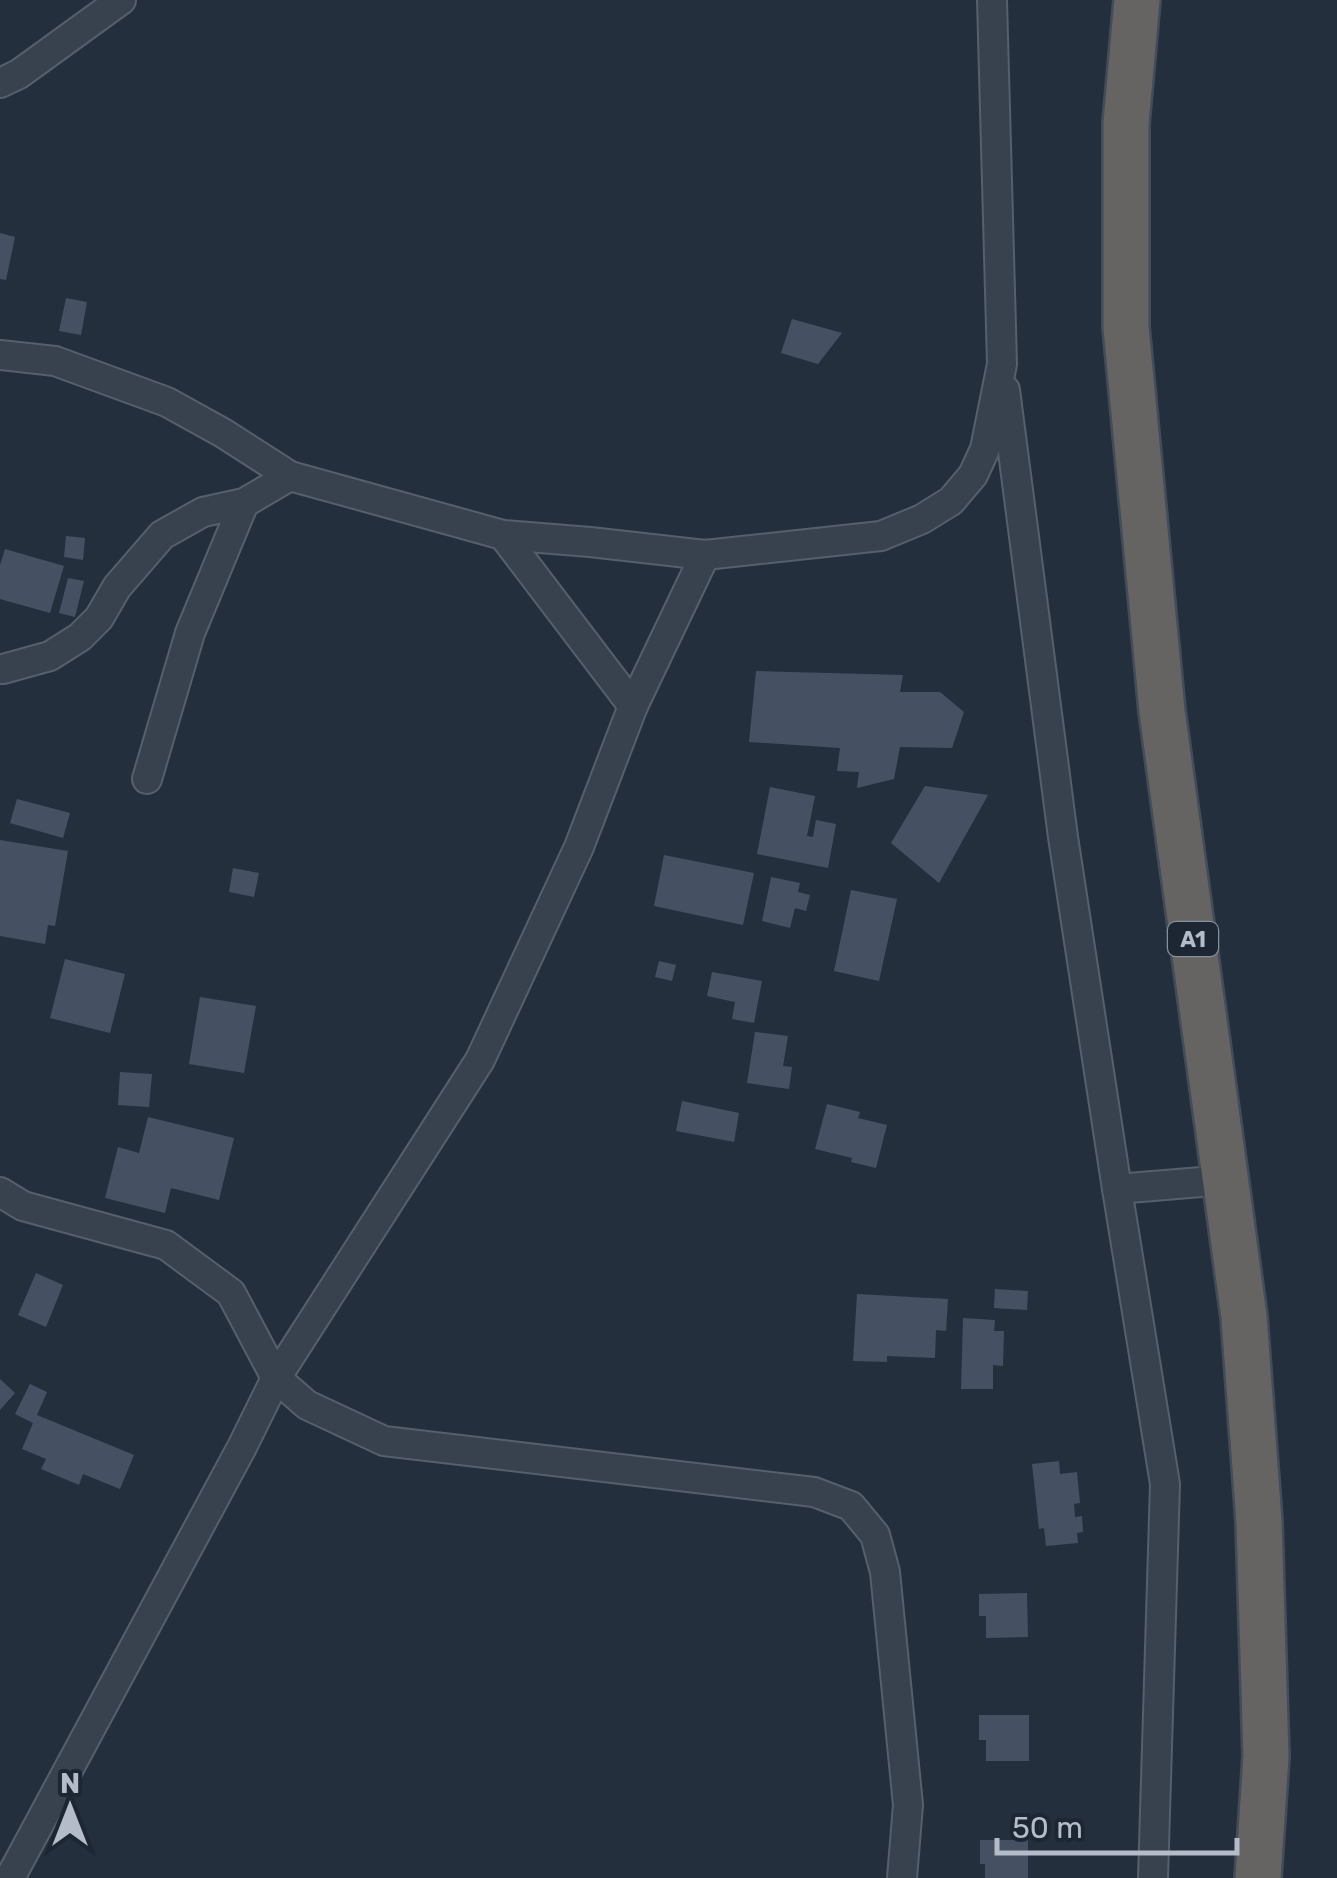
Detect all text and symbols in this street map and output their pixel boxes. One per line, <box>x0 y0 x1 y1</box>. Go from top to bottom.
road number: A1 <box>1168 922 1218 956</box>
north arrow <box>20 1758 120 1858</box>
text: N <box>60 1767 80 1800</box>
scale bar <box>997 1793 1237 1855</box>
text: 50 m <box>1012 1810 1083 1846</box>

